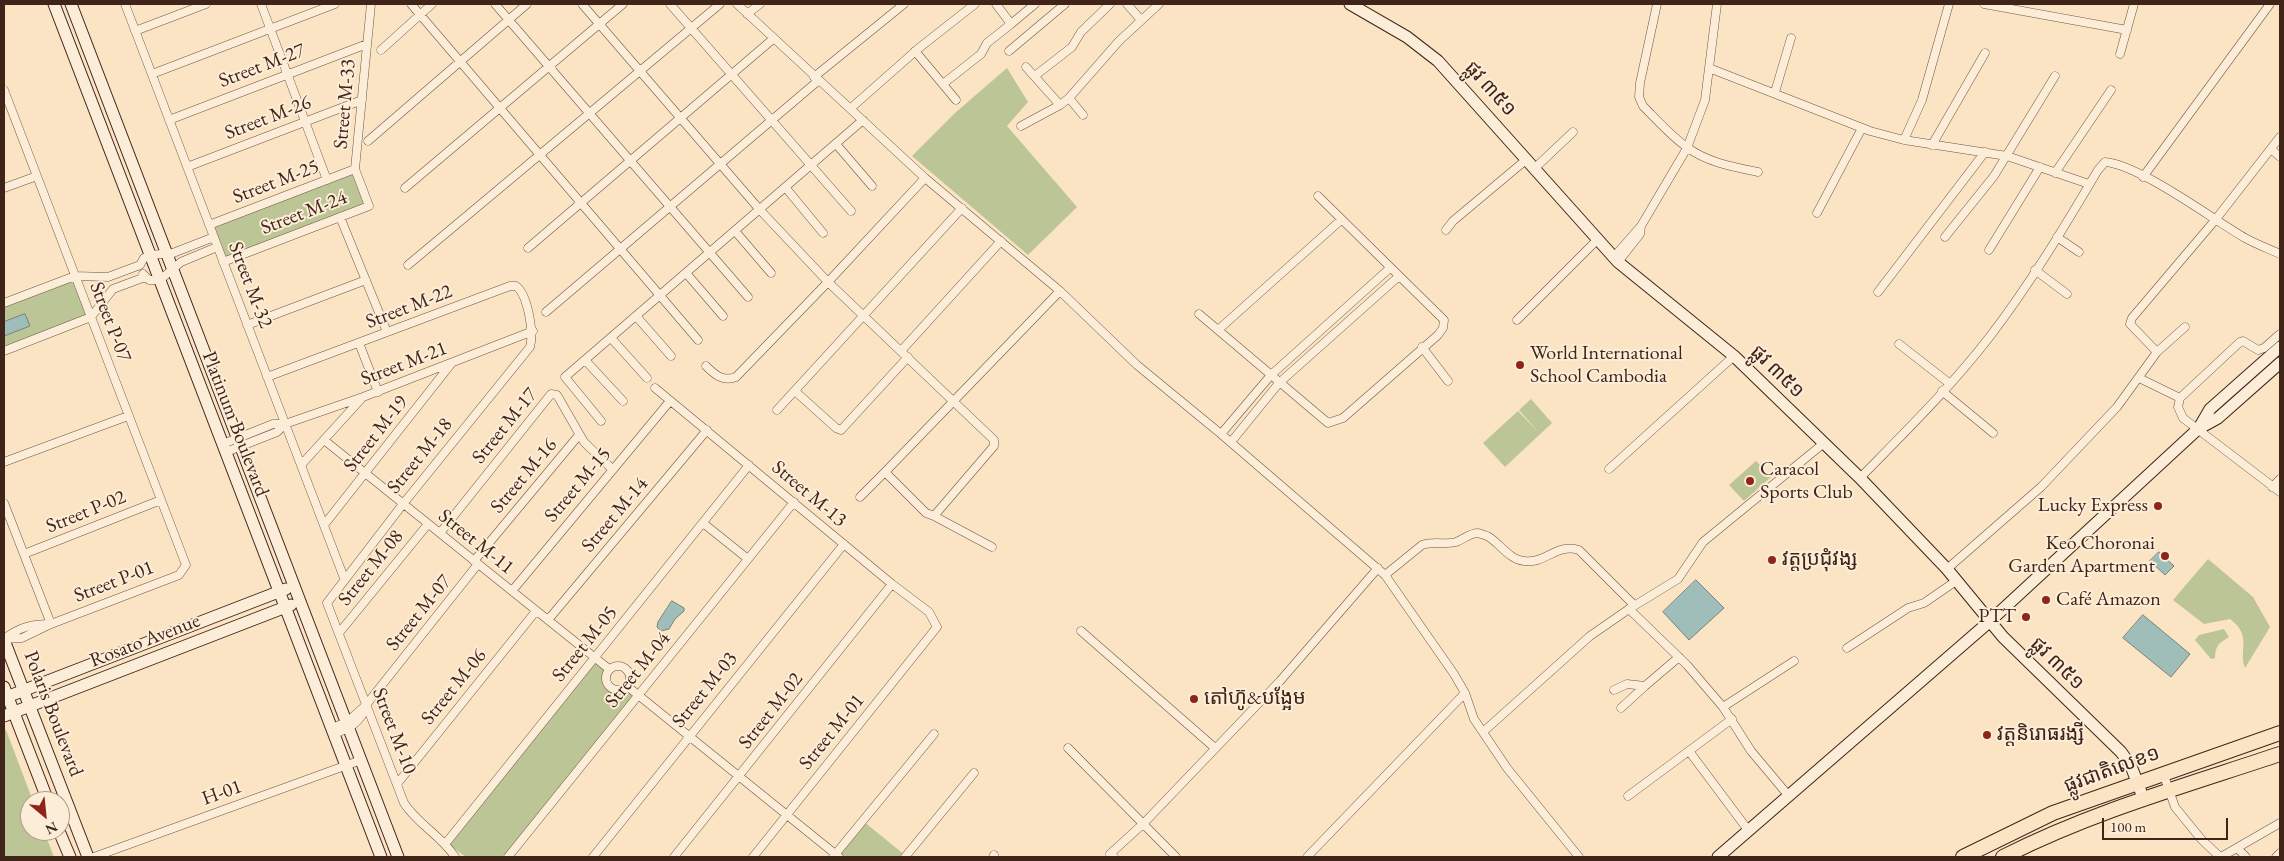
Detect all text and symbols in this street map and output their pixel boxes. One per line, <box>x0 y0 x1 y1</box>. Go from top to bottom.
street label: Street M-27 <box>215 39 309 93</box>
street label: ផ្លូវ ៣៥១ <box>1459 57 1521 121</box>
street label: Street M-33 <box>329 58 361 150</box>
street label: Street M-26 <box>221 91 315 145</box>
street label: Street M-25 <box>229 155 323 209</box>
street label: Street M-24 <box>257 186 351 240</box>
street label: Street M-32 <box>223 238 277 332</box>
street label: Street P-07 <box>84 279 136 365</box>
street label: Street M-22 <box>362 280 456 334</box>
street label: Street M-21 <box>357 337 451 391</box>
street label: ផ្លូវ ៣៥១ <box>1745 340 1809 404</box>
place label: World International School Cambodia <box>1530 342 1683 389</box>
street label: Platinum Boulevard <box>196 348 274 500</box>
marker: World International School Cambodia <box>1514 359 1526 371</box>
street label: Street M-17 <box>467 383 543 469</box>
street label: Street M-19 <box>339 391 413 477</box>
street label: Street M-18 <box>382 413 458 499</box>
street label: Street M-16 <box>486 434 562 518</box>
street label: Street M-15 <box>540 443 616 527</box>
street label: Street M-13 <box>767 456 851 532</box>
place label: Caracol Sports Club <box>1760 458 1853 505</box>
street label: Street M-14 <box>577 473 653 557</box>
marker: Caracol Sports Club <box>1744 475 1756 487</box>
street label: Street P-02 <box>43 485 129 539</box>
place label: Lucky Express <box>2038 494 2148 518</box>
marker: Lucky Express <box>2152 500 2164 512</box>
street label: Street M-11 <box>433 504 519 580</box>
street label: Street M-08 <box>333 525 409 611</box>
place label: Keo Choronai Garden Apartment <box>2008 532 2155 579</box>
place label: វត្តប្រជុំវង្ស <box>1782 548 1858 572</box>
marker: Keo Choronai Garden Apartment <box>2159 550 2171 562</box>
marker: វត្តប្រជុំវង្ស <box>1766 554 1778 566</box>
street label: Street P-01 <box>71 556 157 608</box>
street label: Street M-07 <box>381 570 457 656</box>
place label: Café Amazon <box>2056 588 2161 612</box>
marker: Café Amazon <box>2040 594 2052 606</box>
street label: Street M-05 <box>547 601 623 687</box>
place label: PTT <box>1978 605 2016 629</box>
street label: Rosato Avenue <box>86 609 204 673</box>
marker: PTT <box>2020 611 2032 623</box>
street label: Street M-04 <box>600 627 676 713</box>
street label: ផ្លូវ ៣៥១ <box>2025 632 2089 696</box>
street label: Street M-06 <box>416 644 492 730</box>
street label: Street M-03 <box>667 647 743 733</box>
street label: Polaris Boulevard <box>18 648 88 780</box>
street label: Street M-02 <box>734 668 808 754</box>
street label: Street M-10 <box>367 684 421 778</box>
place label: តៅហ៊ូ&បង្អែម <box>1204 687 1306 711</box>
street label: Street M-01 <box>794 689 870 775</box>
marker: តៅហ៊ូ&បង្អែម <box>1188 693 1200 705</box>
place label: វត្តនិរោធរង្សី <box>1997 723 2084 747</box>
marker: វត្តនិរោធរង្សី <box>1981 729 1993 741</box>
street label: ផ្លូវជាតិលេខ១ <box>2061 742 2163 798</box>
street label: H-01 <box>199 775 245 811</box>
north arrow <box>20 791 70 841</box>
scale bar <box>2104 808 2230 840</box>
text: 100 m <box>2110 817 2146 836</box>
text: N <box>42 818 61 839</box>

